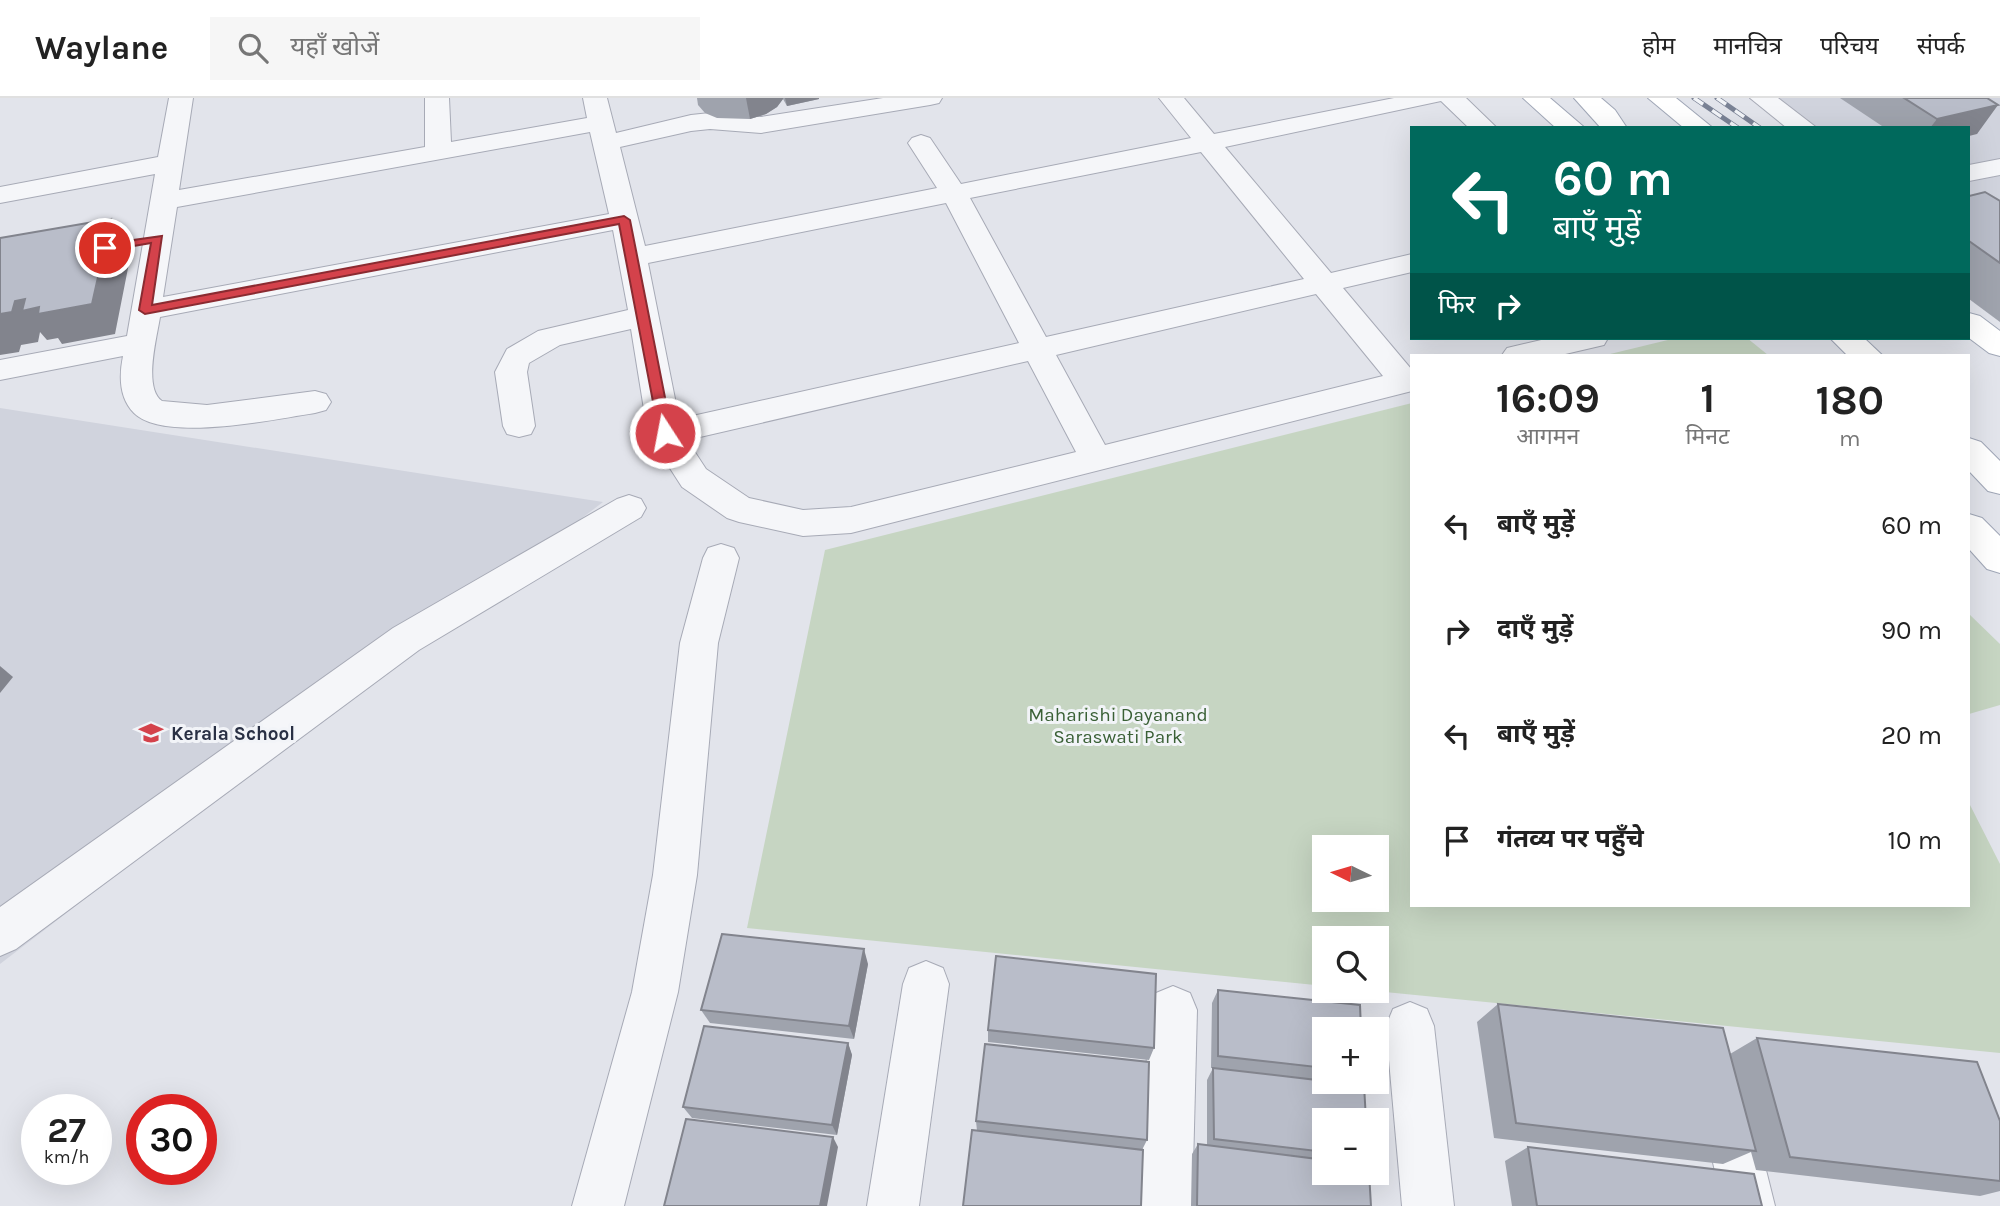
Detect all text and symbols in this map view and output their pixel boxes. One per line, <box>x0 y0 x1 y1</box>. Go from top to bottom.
search box <box>210 17 700 80</box>
text: Waylane <box>35 29 168 67</box>
icon: search <box>234 29 272 67</box>
text: यहाँ खोजें <box>290 31 379 62</box>
text: होम <box>1642 32 1675 60</box>
text: मानचित्र <box>1713 32 1782 60</box>
text: परिचय <box>1820 32 1879 60</box>
text: संपर्क <box>1917 32 1965 60</box>
text: 60 m <box>1553 150 1673 207</box>
icon: left <box>1438 154 1529 245</box>
text: बाएँ मुड़ें <box>1553 209 1641 246</box>
pin <box>75 218 135 278</box>
icon: arrive <box>86 229 124 267</box>
icon: right <box>1489 287 1527 325</box>
text: फिर <box>1438 289 1475 320</box>
text: 16:09 <box>1496 373 1600 423</box>
text: 1 <box>1700 373 1715 423</box>
text: 180 <box>1815 375 1884 425</box>
position arrow <box>628 396 702 470</box>
text: आगमन <box>1516 423 1579 450</box>
text: मिनट <box>1686 423 1730 450</box>
text: m <box>1839 425 1861 452</box>
icon: left <box>1438 507 1476 545</box>
text: बाएँ मुड़ें <box>1497 508 1575 539</box>
text: 60 m <box>1881 510 1942 541</box>
icon: right <box>1438 612 1476 650</box>
text: दाएँ मुड़ें <box>1497 613 1573 644</box>
text: 90 m <box>1881 615 1942 646</box>
park label: Maharishi Dayanand Saraswati Park <box>1028 704 1208 748</box>
icon: left <box>1438 717 1476 755</box>
text: बाएँ मुड़ें <box>1497 718 1575 749</box>
school or university icon: Kerala School <box>137 719 165 747</box>
text: 20 m <box>1881 720 1942 751</box>
place label: Kerala School <box>171 723 295 745</box>
icon: arrive <box>1438 822 1476 860</box>
text: गंतव्य पर पहुँचे <box>1497 823 1644 854</box>
text: 10 m <box>1887 825 1942 856</box>
north arrow <box>1312 835 1390 912</box>
map controls <box>1312 835 1389 1185</box>
button: search <box>1312 926 1389 1003</box>
button: + <box>1312 1017 1389 1094</box>
speed limit sign: 30 <box>126 1094 217 1185</box>
button: − <box>1312 1108 1389 1185</box>
text: 27 <box>47 1110 86 1151</box>
text: km/h <box>44 1146 89 1168</box>

